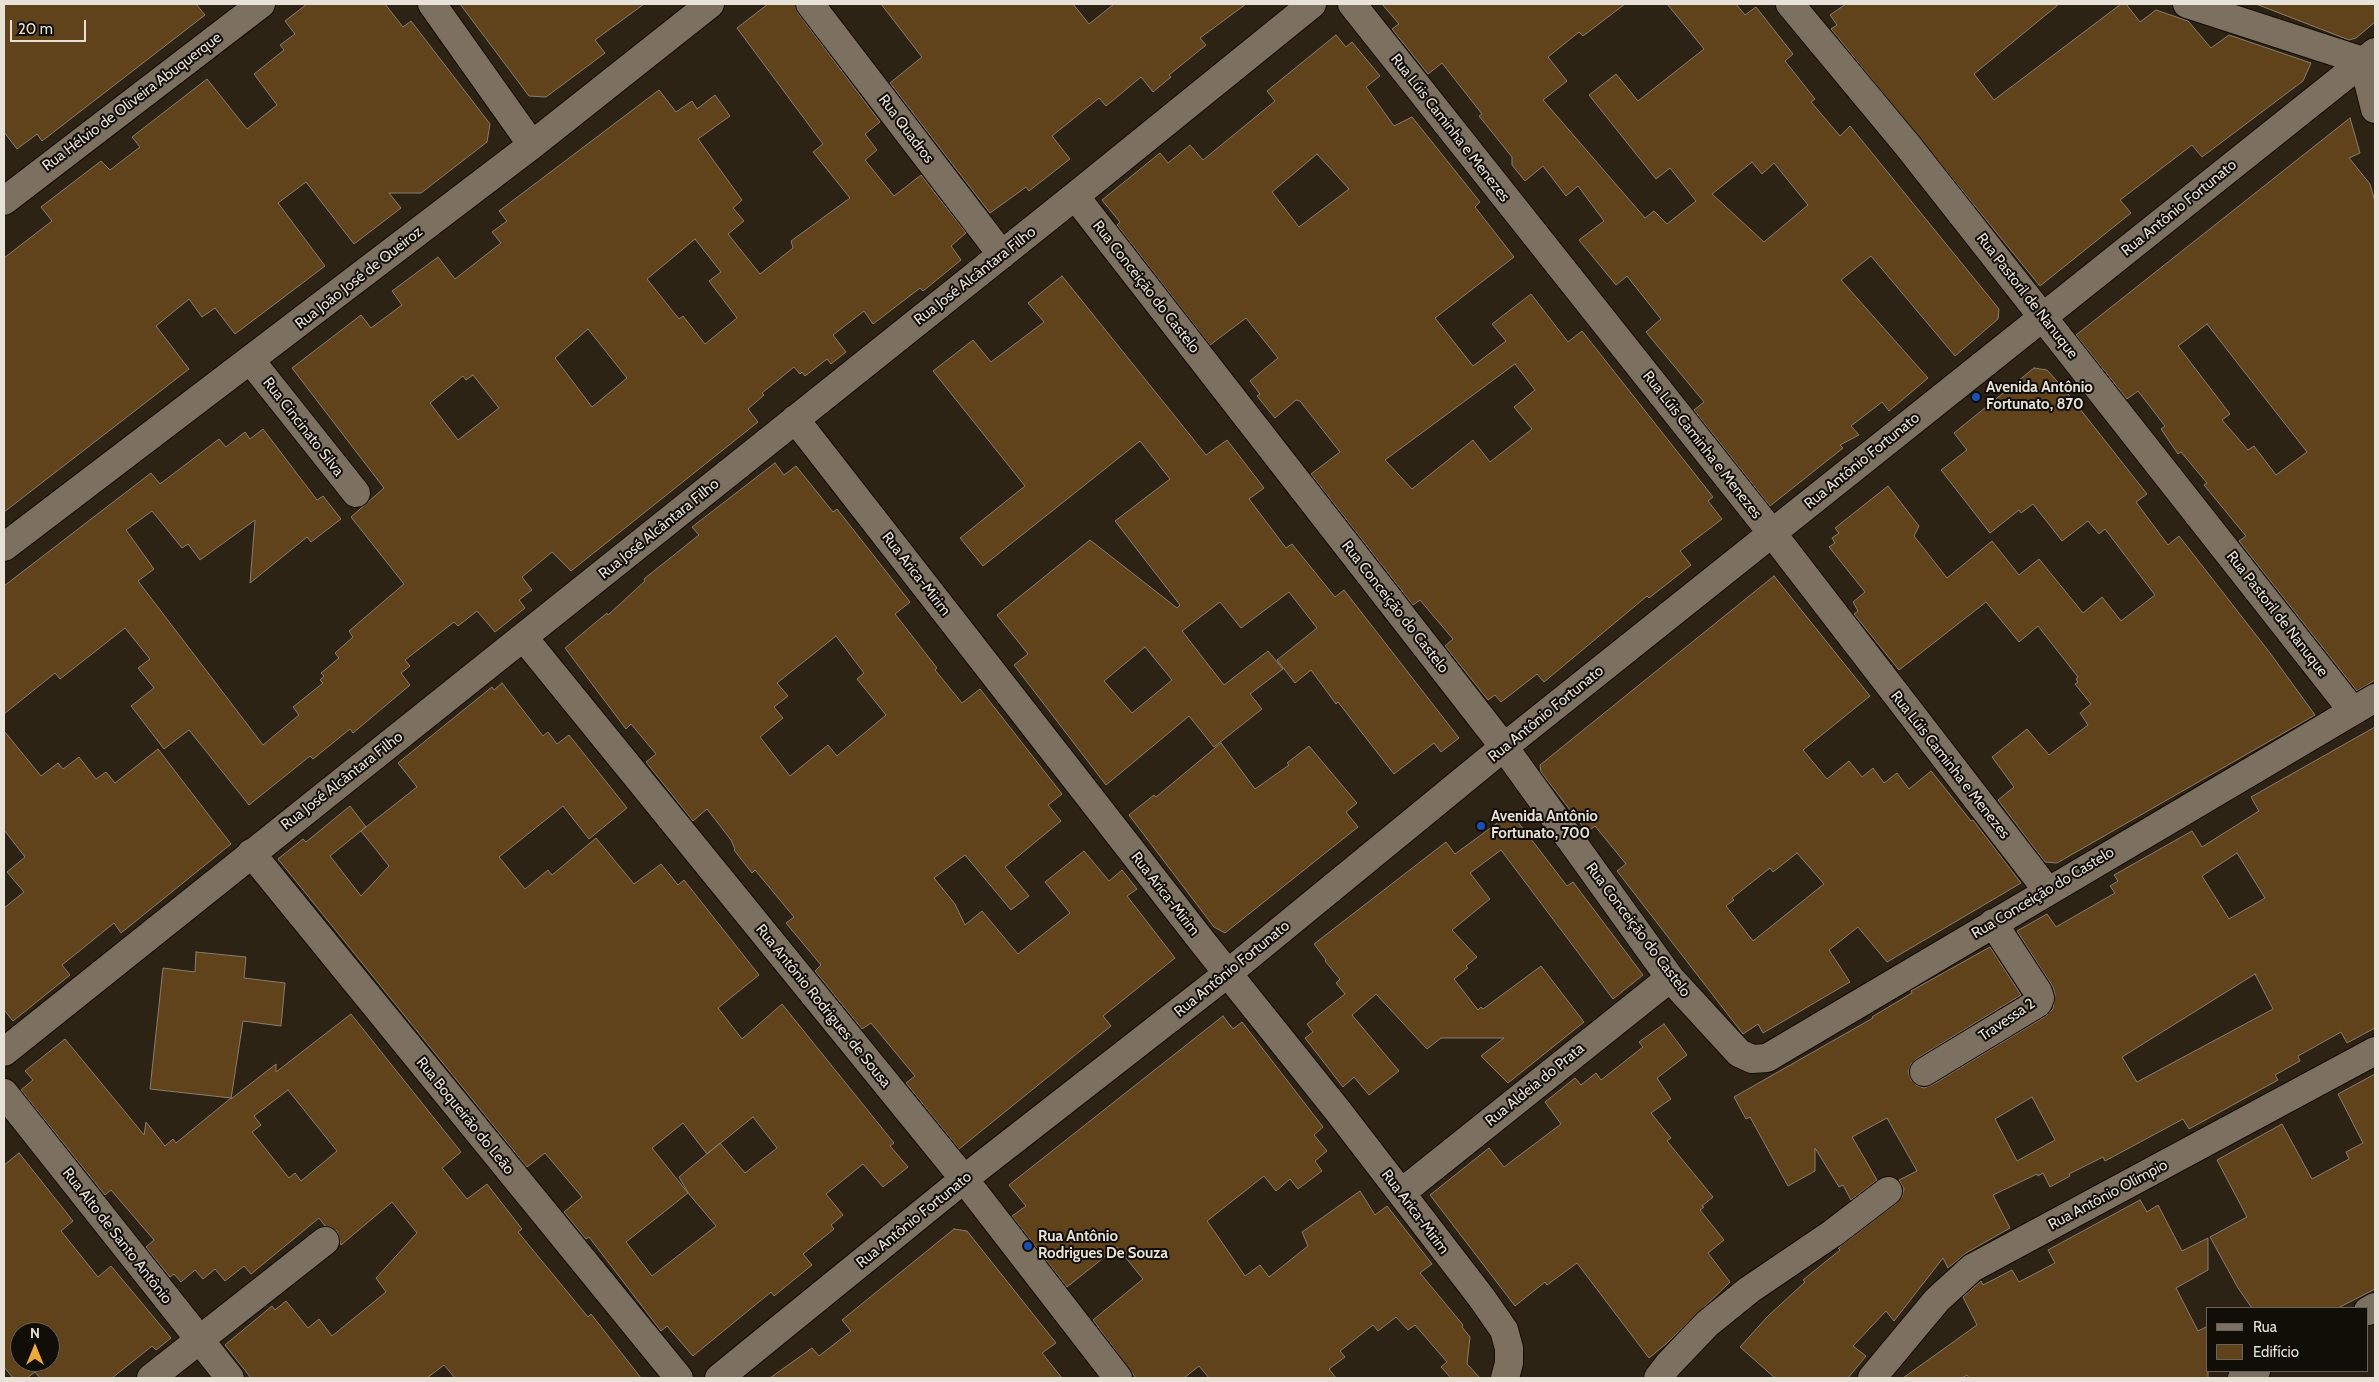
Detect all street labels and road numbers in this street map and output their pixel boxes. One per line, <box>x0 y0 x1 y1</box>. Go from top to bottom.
street label: Rua Hélvio de Oliveira Abuquerque <box>39 29 225 175</box>
street label: Rua Lúis Caminha e Menezes <box>1387 50 1513 206</box>
street label: Rua Quadros <box>874 91 938 167</box>
street label: Rua Antônio Fortunato <box>2118 156 2240 260</box>
street label: Rua Conceição do Castelo <box>1089 217 1203 357</box>
street label: Rua João José de Queiroz <box>292 223 426 333</box>
street label: Rua José Alcântara Filho <box>911 223 1039 329</box>
street label: Rua Pastoril de Nanuque <box>1972 230 2082 362</box>
street label: Rua Lúis Caminha e Menezes <box>1639 367 1765 523</box>
street label: Rua Cincinato Silva <box>259 374 347 480</box>
street label: Rua Antônio Fortunato <box>1801 409 1923 513</box>
street label: Rua José Alcântara Filho <box>595 475 723 583</box>
street label: Rua Arica-Mirim <box>878 529 954 619</box>
street label: Rua Conceição do Castelo <box>1338 537 1452 677</box>
street label: Rua Pastoril de Nanuque <box>2222 548 2332 680</box>
street label: Rua Antônio Fortunato <box>1485 662 1607 766</box>
street label: Rua Lúis Caminha e Menezes <box>1887 687 2013 843</box>
street label: Rua José Alcântara Filho <box>278 728 406 834</box>
street label: Rua Conceição do Castelo <box>1968 843 2118 943</box>
street label: Rua Arica-Mirim <box>1127 849 1203 939</box>
street label: Rua Conceição do Castelo <box>1582 859 1694 1001</box>
street label: Rua Antônio Fortunato <box>1171 917 1293 1021</box>
street label: Rua Antônio Rodrigues de Sousa <box>752 921 894 1091</box>
street label: Travessa 2 <box>1975 995 2039 1045</box>
street label: Rua Aldeia do Prata <box>1482 1040 1588 1130</box>
street label: Rua Boqueirão do Leão <box>412 1054 518 1178</box>
street label: Rua Antônio Olímpio <box>2045 1156 2171 1234</box>
street label: Rua Alto de Santo Antônio <box>58 1165 176 1307</box>
street label: Rua Arica-Mirim <box>1377 1166 1453 1258</box>
street label: Rua Antônio Fortunato <box>853 1168 975 1272</box>

